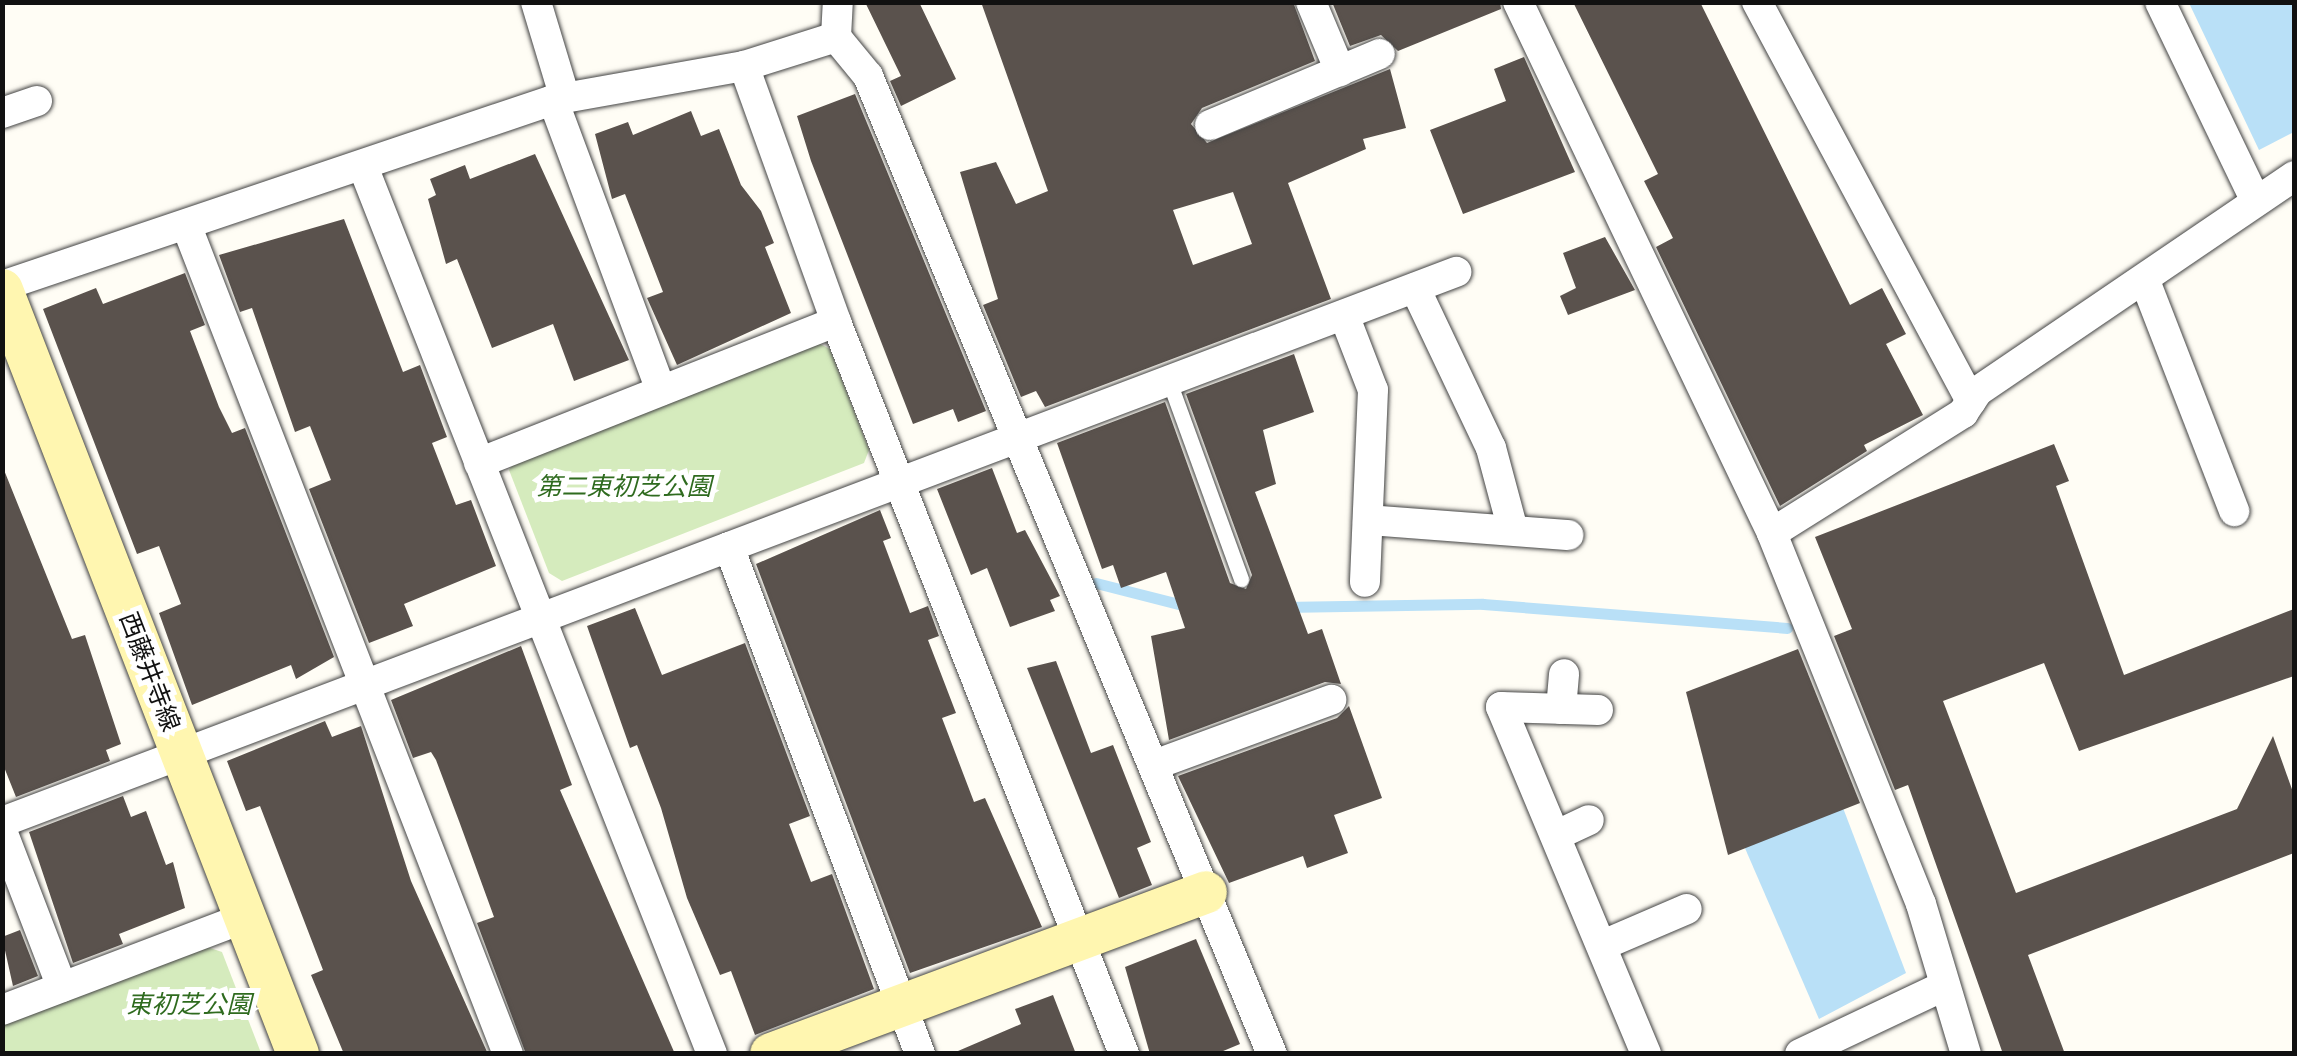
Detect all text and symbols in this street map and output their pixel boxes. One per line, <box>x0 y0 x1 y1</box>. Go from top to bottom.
park label: 第二東初芝公園 <box>537 472 711 502</box>
street label: 西藤井寺線 <box>113 608 185 736</box>
park label: 東初芝公園 <box>127 990 251 1020</box>

